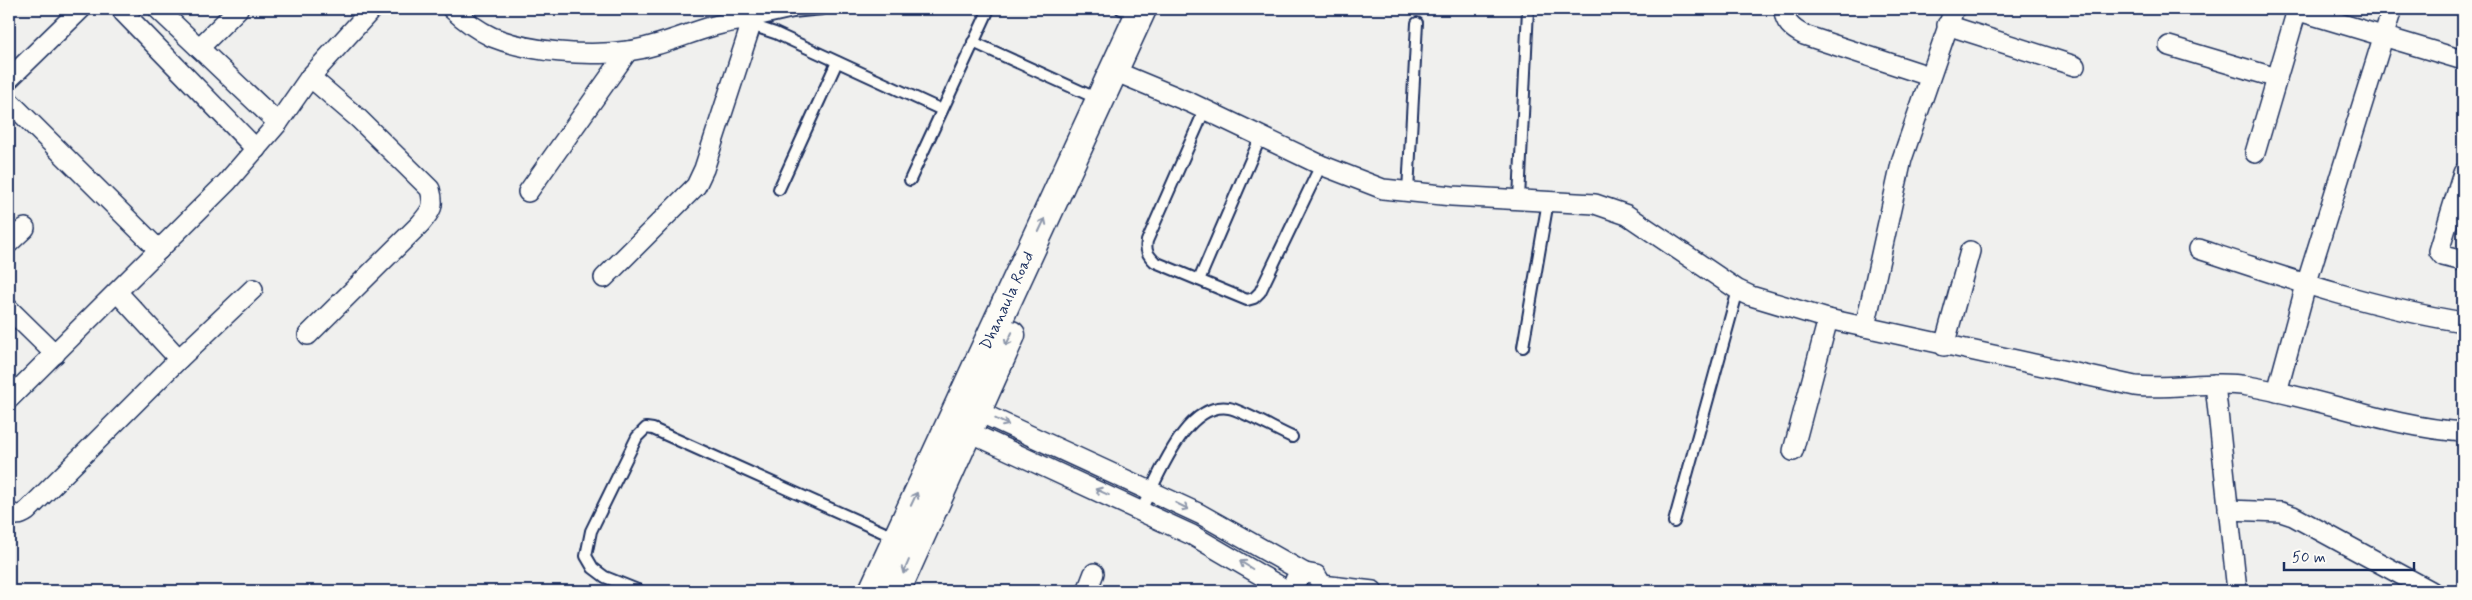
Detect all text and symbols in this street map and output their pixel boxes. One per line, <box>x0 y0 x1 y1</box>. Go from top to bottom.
one-way arrow <box>1037 218 1047 233</box>
street label: Dhanaula Road <box>975 248 1039 353</box>
one-way arrow <box>1004 331 1013 346</box>
one-way arrow <box>995 418 1010 428</box>
one-way arrow <box>1095 486 1110 496</box>
one-way arrow <box>910 492 919 507</box>
one-way arrow <box>1174 501 1189 511</box>
scale bar <box>2284 540 2414 572</box>
text: 50 m <box>2292 548 2326 568</box>
one-way arrow <box>901 559 911 574</box>
one-way arrow <box>1240 560 1254 570</box>

